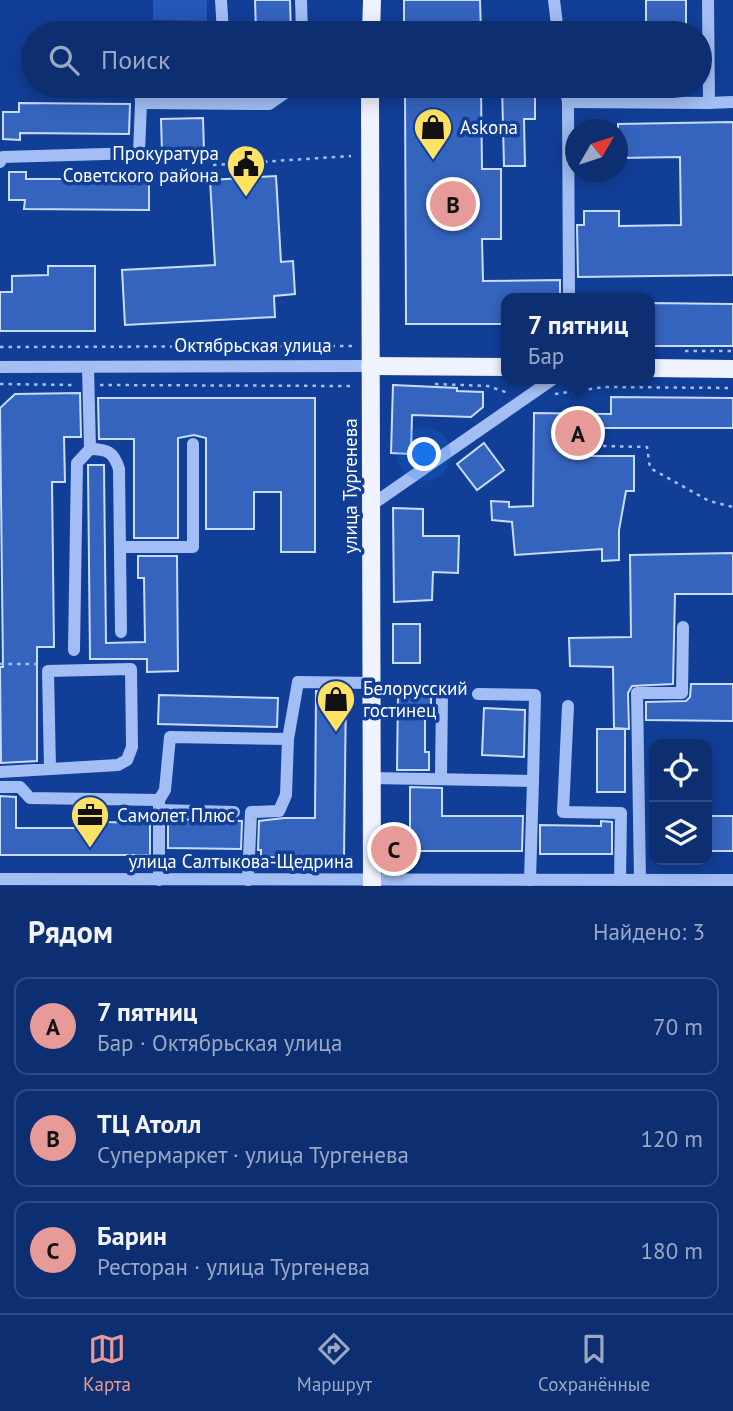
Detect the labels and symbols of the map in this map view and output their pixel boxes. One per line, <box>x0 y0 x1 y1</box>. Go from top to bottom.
shop icon: Askona <box>412 106 454 161</box>
place label: Askona <box>460 115 518 139</box>
north arrow <box>565 119 628 182</box>
place label: Прокуратура Советского района <box>63 141 219 187</box>
public building icon: Прокуратура Советского района <box>225 143 267 198</box>
pin: B <box>430 178 476 230</box>
street label: Октябрьская улица <box>174 333 332 357</box>
pin: A <box>555 407 601 459</box>
street label: улица Тургенева <box>338 418 362 554</box>
your location <box>407 437 441 471</box>
place label: Белорусский гостинец <box>363 676 468 722</box>
shop icon: Белорусский гостинец <box>315 678 357 733</box>
office icon: Самолет Плюс <box>69 794 111 849</box>
place label: Самолет Плюс <box>117 803 235 827</box>
pin: C <box>371 823 417 875</box>
street label: улица Салтыкова-Щедрина <box>128 849 354 873</box>

